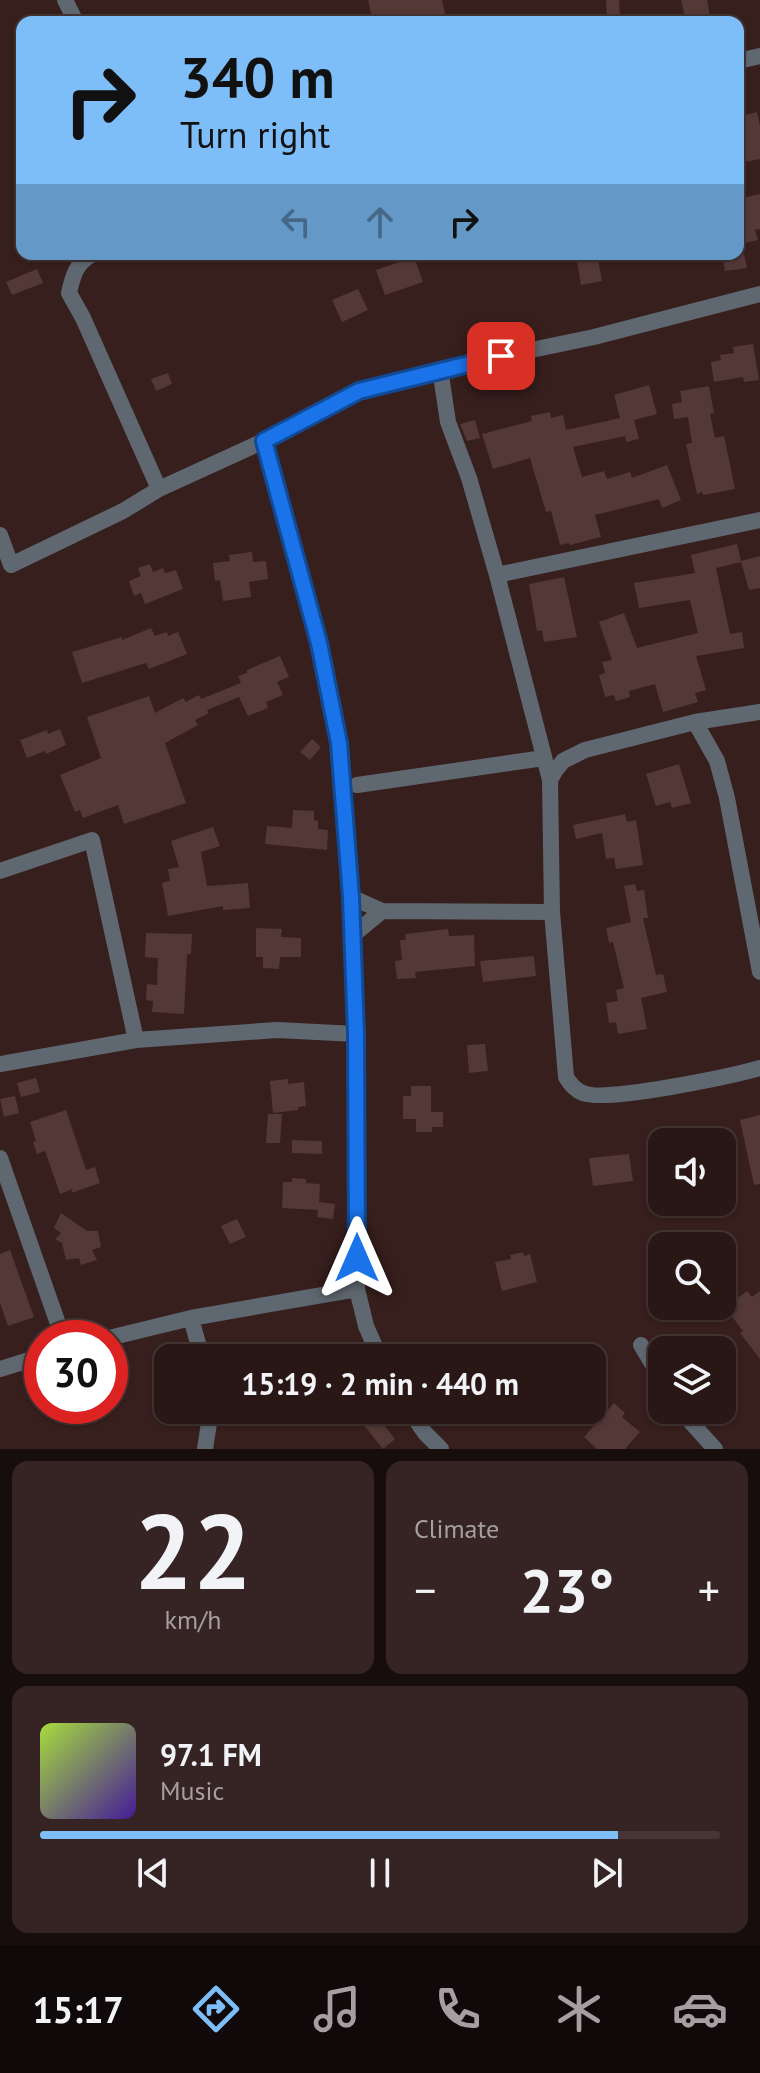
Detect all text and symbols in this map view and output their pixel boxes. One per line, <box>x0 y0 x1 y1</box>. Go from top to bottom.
text: 340 m <box>180 41 335 113</box>
icon: right <box>48 48 152 152</box>
text: Turn right <box>180 111 330 158</box>
icon: left <box>274 200 318 244</box>
icon: ahead <box>358 200 402 244</box>
icon: right <box>442 200 486 244</box>
pin <box>467 322 535 390</box>
icon: arrive <box>479 334 523 378</box>
map controls <box>648 1128 736 1424</box>
button: sound <box>648 1128 736 1216</box>
position arrow <box>315 1216 399 1300</box>
button: search <box>648 1232 736 1320</box>
speed limit sign: 30 <box>24 1320 128 1424</box>
button: layers <box>648 1336 736 1424</box>
text: 15:19 · 2 min · 440 m <box>241 1364 519 1403</box>
text: 22 <box>134 1483 252 1618</box>
text: Climate <box>414 1512 499 1545</box>
text: 23° <box>520 1551 614 1629</box>
text: − <box>414 1561 436 1618</box>
text: + <box>698 1561 720 1618</box>
text: km/h <box>165 1603 222 1636</box>
text: 97.1 FM <box>160 1735 262 1774</box>
text: Music <box>160 1774 224 1807</box>
icon: previous <box>131 1851 175 1895</box>
icon: pause <box>358 1851 402 1895</box>
icon: next <box>585 1851 629 1895</box>
icon: directions <box>188 1981 244 2037</box>
icon: music <box>309 1981 365 2037</box>
icon: phone <box>430 1981 486 2037</box>
icon: climate <box>551 1981 607 2037</box>
icon: car <box>672 1981 728 2037</box>
text: 15:17 <box>32 1986 124 2033</box>

